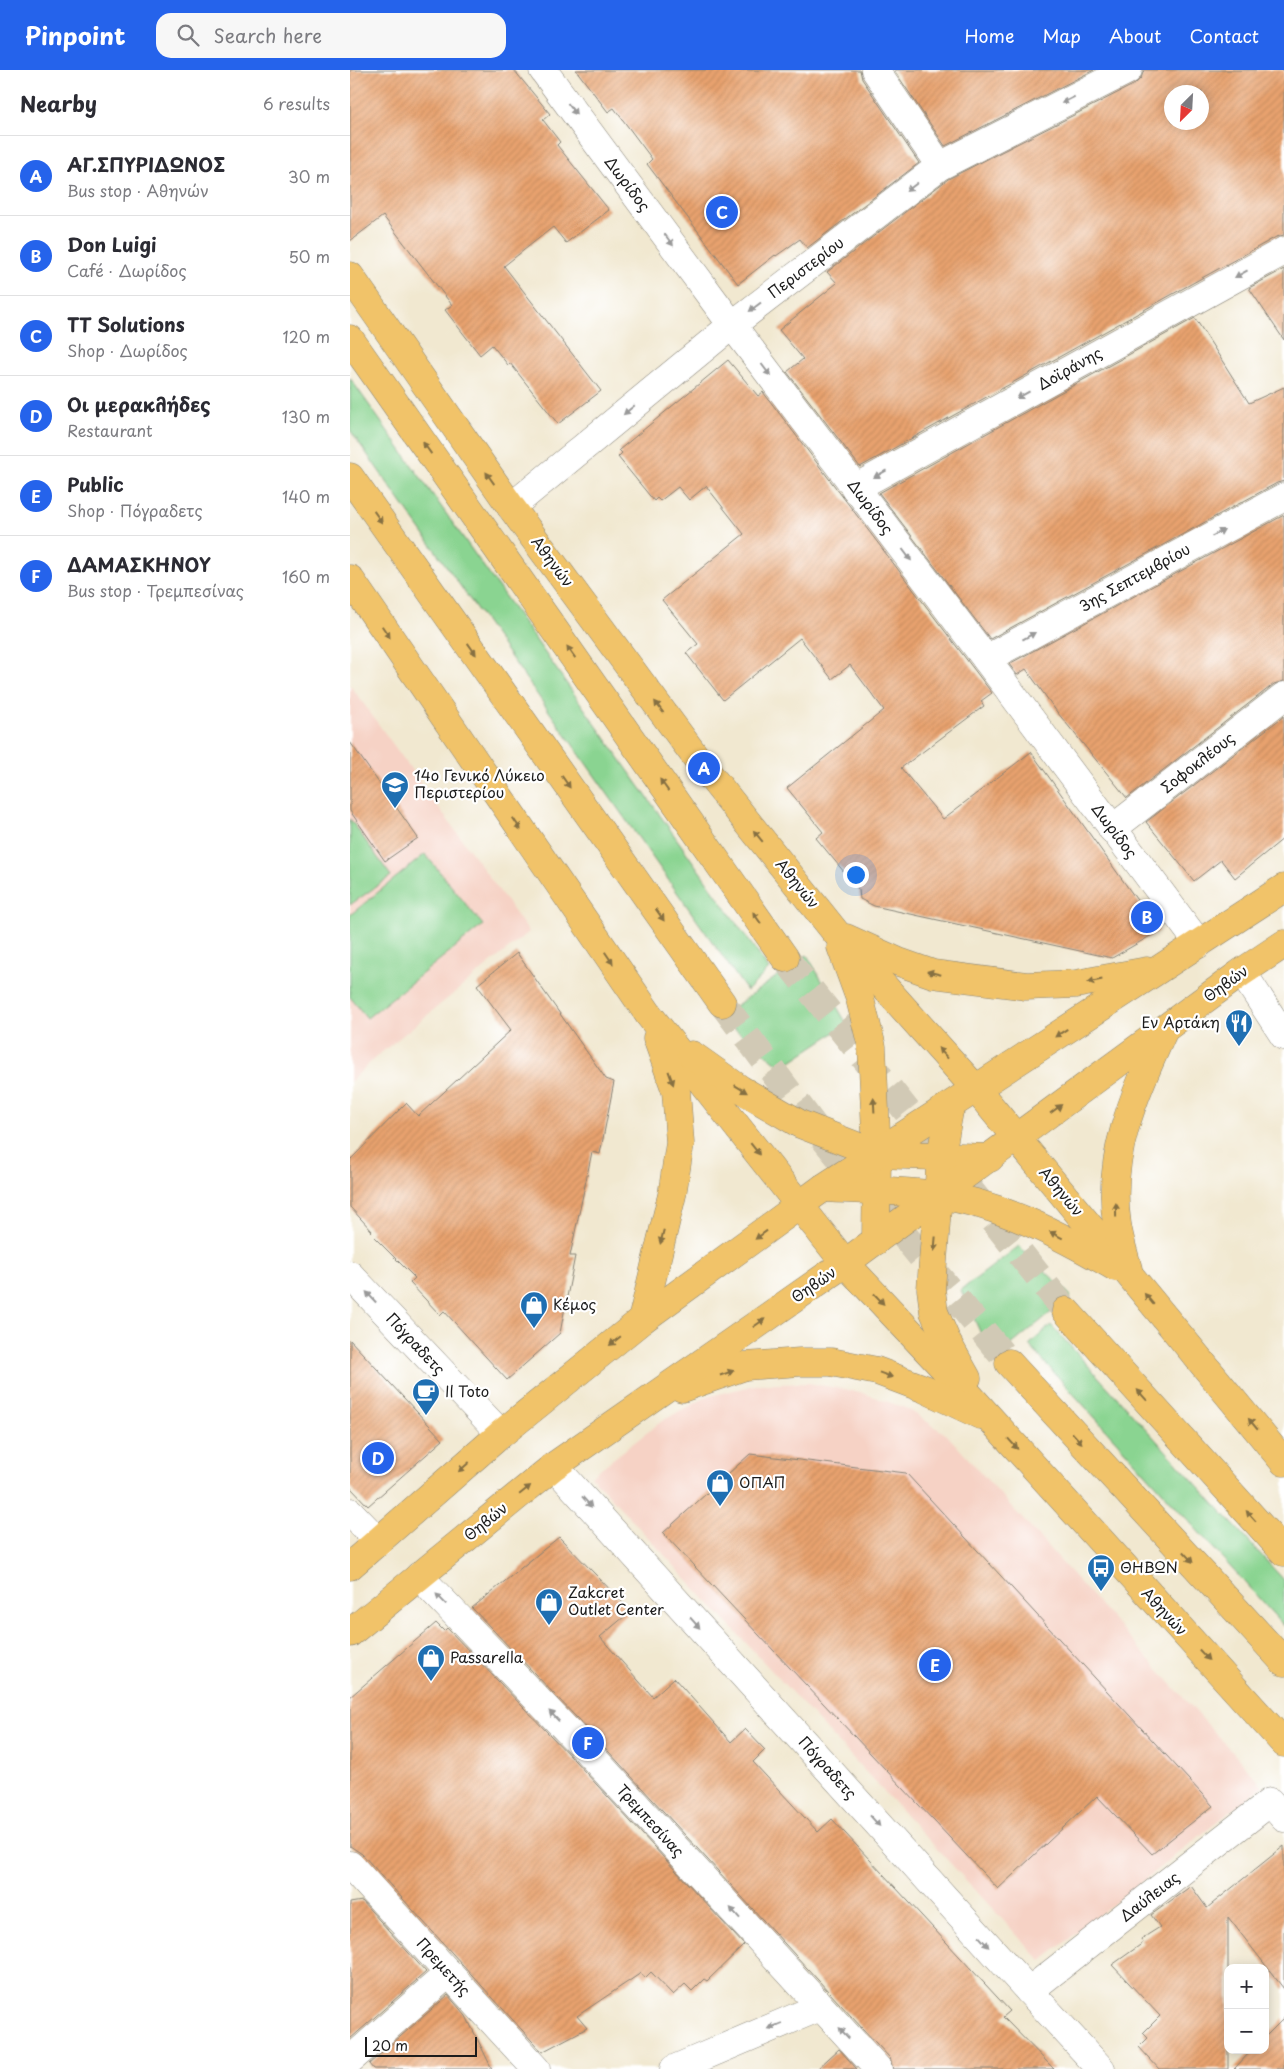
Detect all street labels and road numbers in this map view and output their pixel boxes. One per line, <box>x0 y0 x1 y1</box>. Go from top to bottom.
street label: Δωρίδος <box>600 151 657 216</box>
street label: Περιστερίου <box>762 230 848 303</box>
street label: Δοϊράνης <box>1033 340 1106 395</box>
street label: Δωρίδος <box>843 474 900 539</box>
street label: Αθηνών <box>526 531 580 591</box>
street label: 3ης Σεπτεμβρίου <box>1075 537 1194 617</box>
street label: Σοφοκλέους <box>1156 726 1239 798</box>
street label: Δωρίδος <box>1087 798 1144 863</box>
street label: Αθηνών <box>771 853 826 913</box>
street label: Θηβών <box>1198 959 1252 1007</box>
street label: Αθηνών <box>1035 1161 1090 1221</box>
street label: Θηβών <box>786 1260 840 1308</box>
street label: Πόγραδετς <box>381 1307 451 1380</box>
street label: Θηβών <box>458 1496 512 1546</box>
street label: Αθηνών <box>1137 1582 1193 1640</box>
street label: Πόγραδετς <box>793 1730 863 1804</box>
street label: Τρεμπεσίνας <box>612 1778 690 1862</box>
street label: Δαύλειας <box>1114 1865 1184 1926</box>
street label: Πρεμετής <box>412 1932 477 2001</box>

